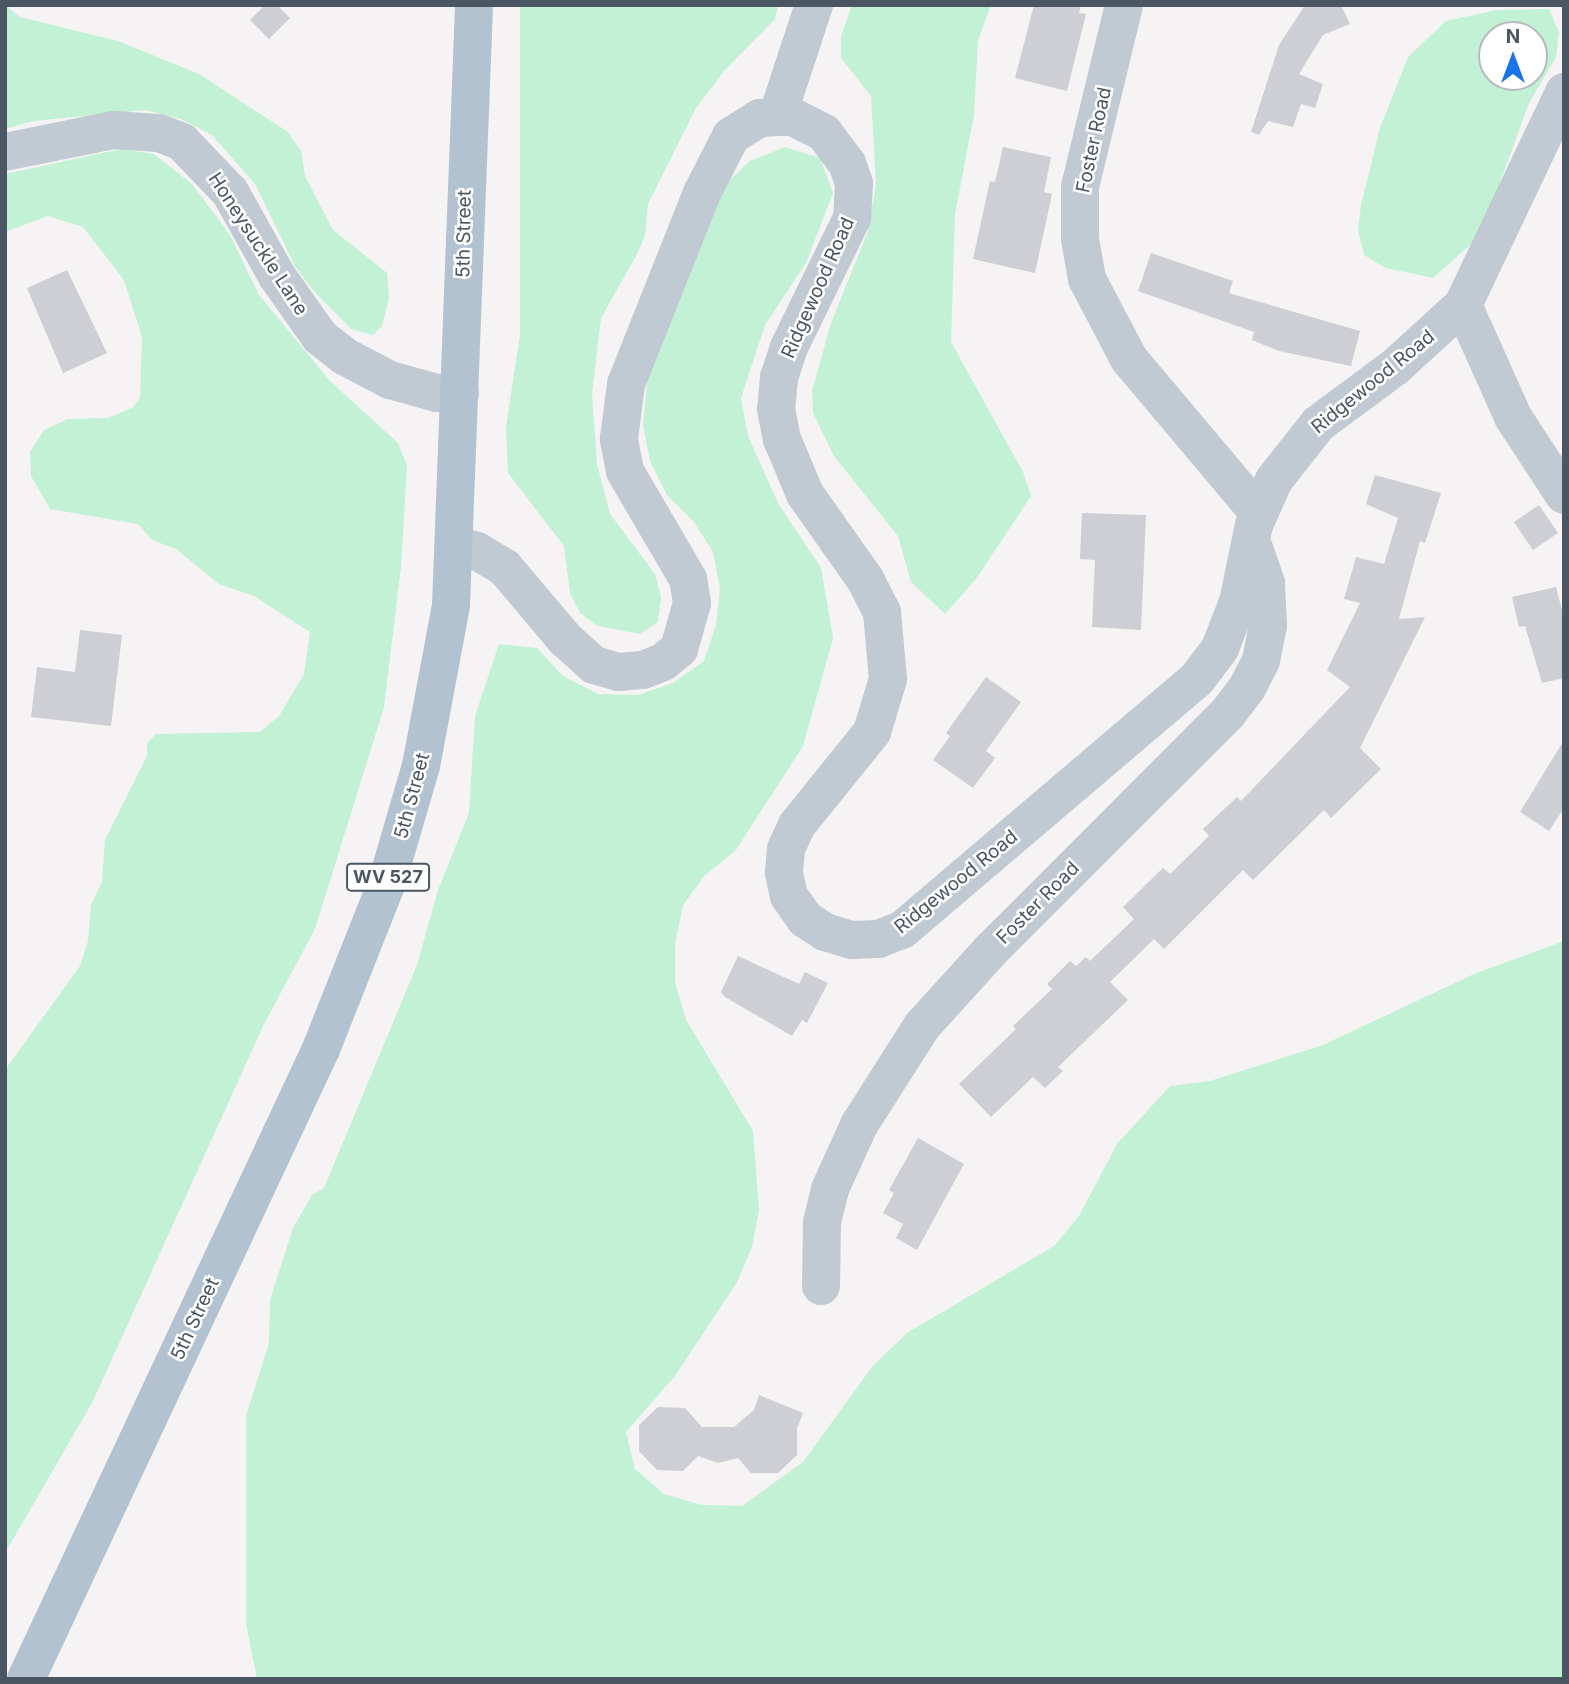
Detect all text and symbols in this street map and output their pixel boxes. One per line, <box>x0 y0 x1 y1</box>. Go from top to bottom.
north arrow <box>1478 21 1548 91</box>
text: N <box>1506 25 1520 48</box>
street label: Foster Road <box>1072 85 1116 195</box>
street label: Honeysuckle Lane <box>203 168 313 320</box>
street label: 5th Street <box>452 190 476 278</box>
street label: Ridgewood Road <box>777 214 859 362</box>
street label: Ridgewood Road <box>1307 325 1439 439</box>
street label: 5th Street <box>390 751 434 841</box>
street label: Ridgewood Road <box>890 825 1022 939</box>
street label: Foster Road <box>992 857 1084 949</box>
road number: WV 527 <box>346 862 430 892</box>
street label: 5th Street <box>166 1274 224 1364</box>

